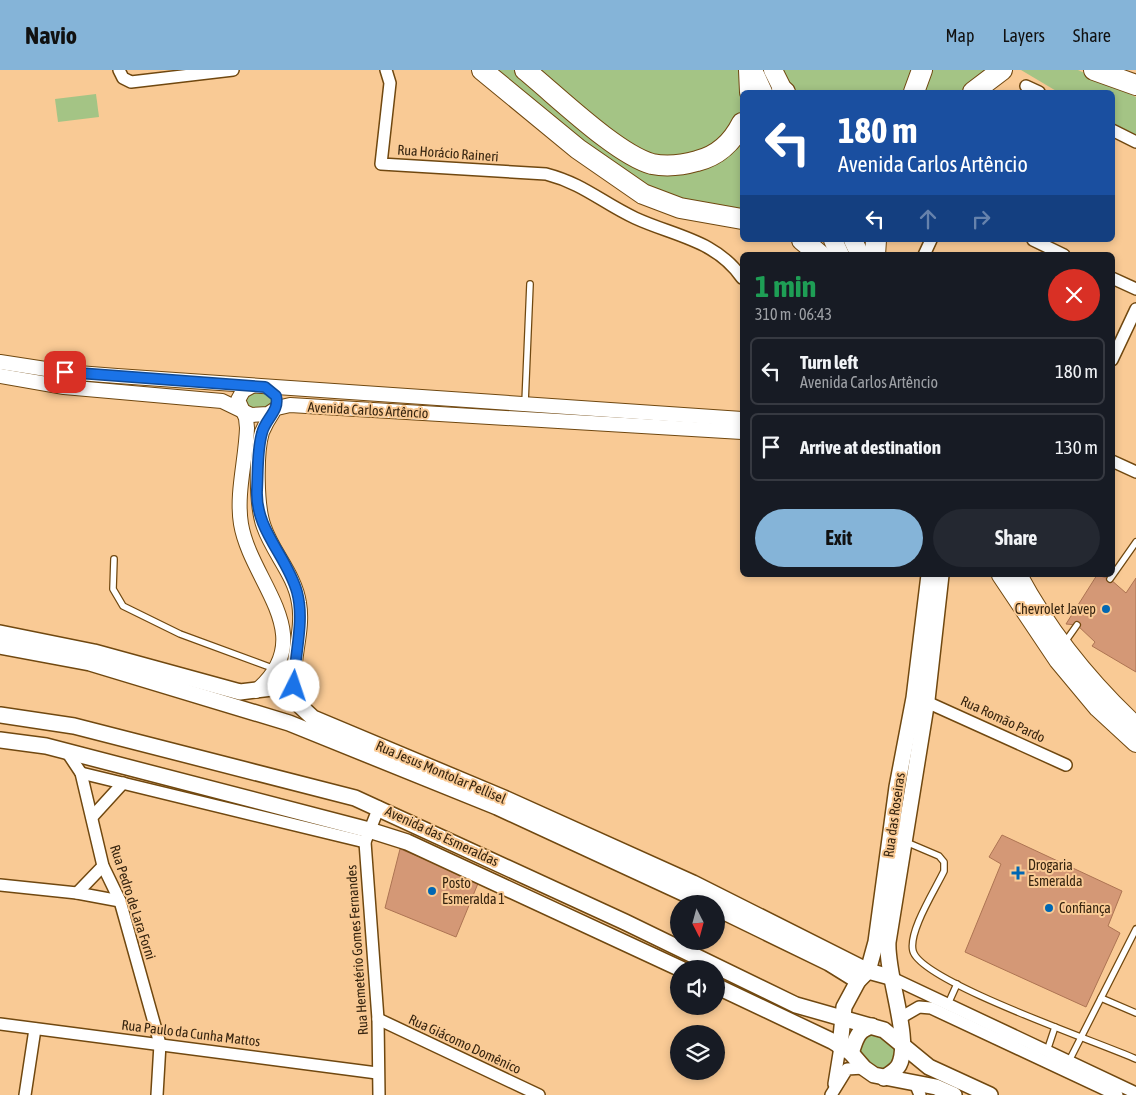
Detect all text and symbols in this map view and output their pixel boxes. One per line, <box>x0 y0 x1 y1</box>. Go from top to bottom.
text: Navio <box>25 22 77 49</box>
text: Map <box>945 25 974 46</box>
text: Layers <box>1002 25 1045 46</box>
text: Share <box>1073 25 1111 46</box>
icon: left <box>755 110 820 175</box>
text: 180 m <box>838 110 917 150</box>
street label: Rua Horácio Raineri <box>397 141 499 165</box>
text: Avenida Carlos Artêncio <box>838 151 1028 177</box>
icon: left <box>861 205 889 233</box>
icon: ahead <box>914 205 942 233</box>
icon: right <box>967 205 995 233</box>
text: 1 min <box>755 269 816 303</box>
button: close <box>1048 269 1100 321</box>
text: 310 m · 06:43 <box>755 305 832 323</box>
pin <box>44 351 86 393</box>
text: Turn left <box>800 351 858 373</box>
icon: left <box>757 357 785 385</box>
icon: arrive <box>51 358 79 386</box>
text: 180 m <box>1055 360 1098 382</box>
text: Avenida Carlos Artêncio <box>800 373 938 391</box>
street label: Avenida Carlos Artêncio <box>307 399 429 421</box>
icon: arrive <box>757 433 785 461</box>
text: Arrive at destination <box>800 436 941 458</box>
text: 130 m <box>1055 436 1098 458</box>
button: Exit <box>755 509 923 567</box>
button: Share <box>933 509 1100 567</box>
place label: Chevrolet Javep <box>1015 601 1096 617</box>
marker: Chevrolet Javep <box>1100 603 1112 615</box>
position arrow <box>267 659 319 711</box>
street label: Rua Romão Pardo <box>958 692 1048 746</box>
street label: Rua Jesus Montolar Pellisel <box>374 737 509 807</box>
street label: Rua das Roseiras <box>880 771 908 859</box>
street label: Avenida das Esmeraldas <box>383 803 501 869</box>
street label: Rua Pedro de Lara Forni <box>107 843 159 961</box>
place label: Drogaria Esmeralda <box>1028 857 1082 889</box>
street label: Rua Hemetério Gomes Fernandes <box>343 864 371 1036</box>
marker: Drogaria Esmeralda <box>1012 867 1024 879</box>
place label: Posto Esmeralda 1 <box>442 875 505 907</box>
marker: Posto Esmeralda 1 <box>426 885 438 897</box>
north arrow <box>670 895 725 950</box>
map controls <box>670 895 725 1080</box>
place label: Confiança <box>1059 900 1111 916</box>
marker: Confiança <box>1043 902 1055 914</box>
button: sound <box>670 960 725 1015</box>
street label: Rua Giácomo Domênico <box>406 1011 524 1077</box>
street label: Rua Paulo da Cunha Mattos <box>121 1017 261 1049</box>
button: layers <box>670 1025 725 1080</box>

